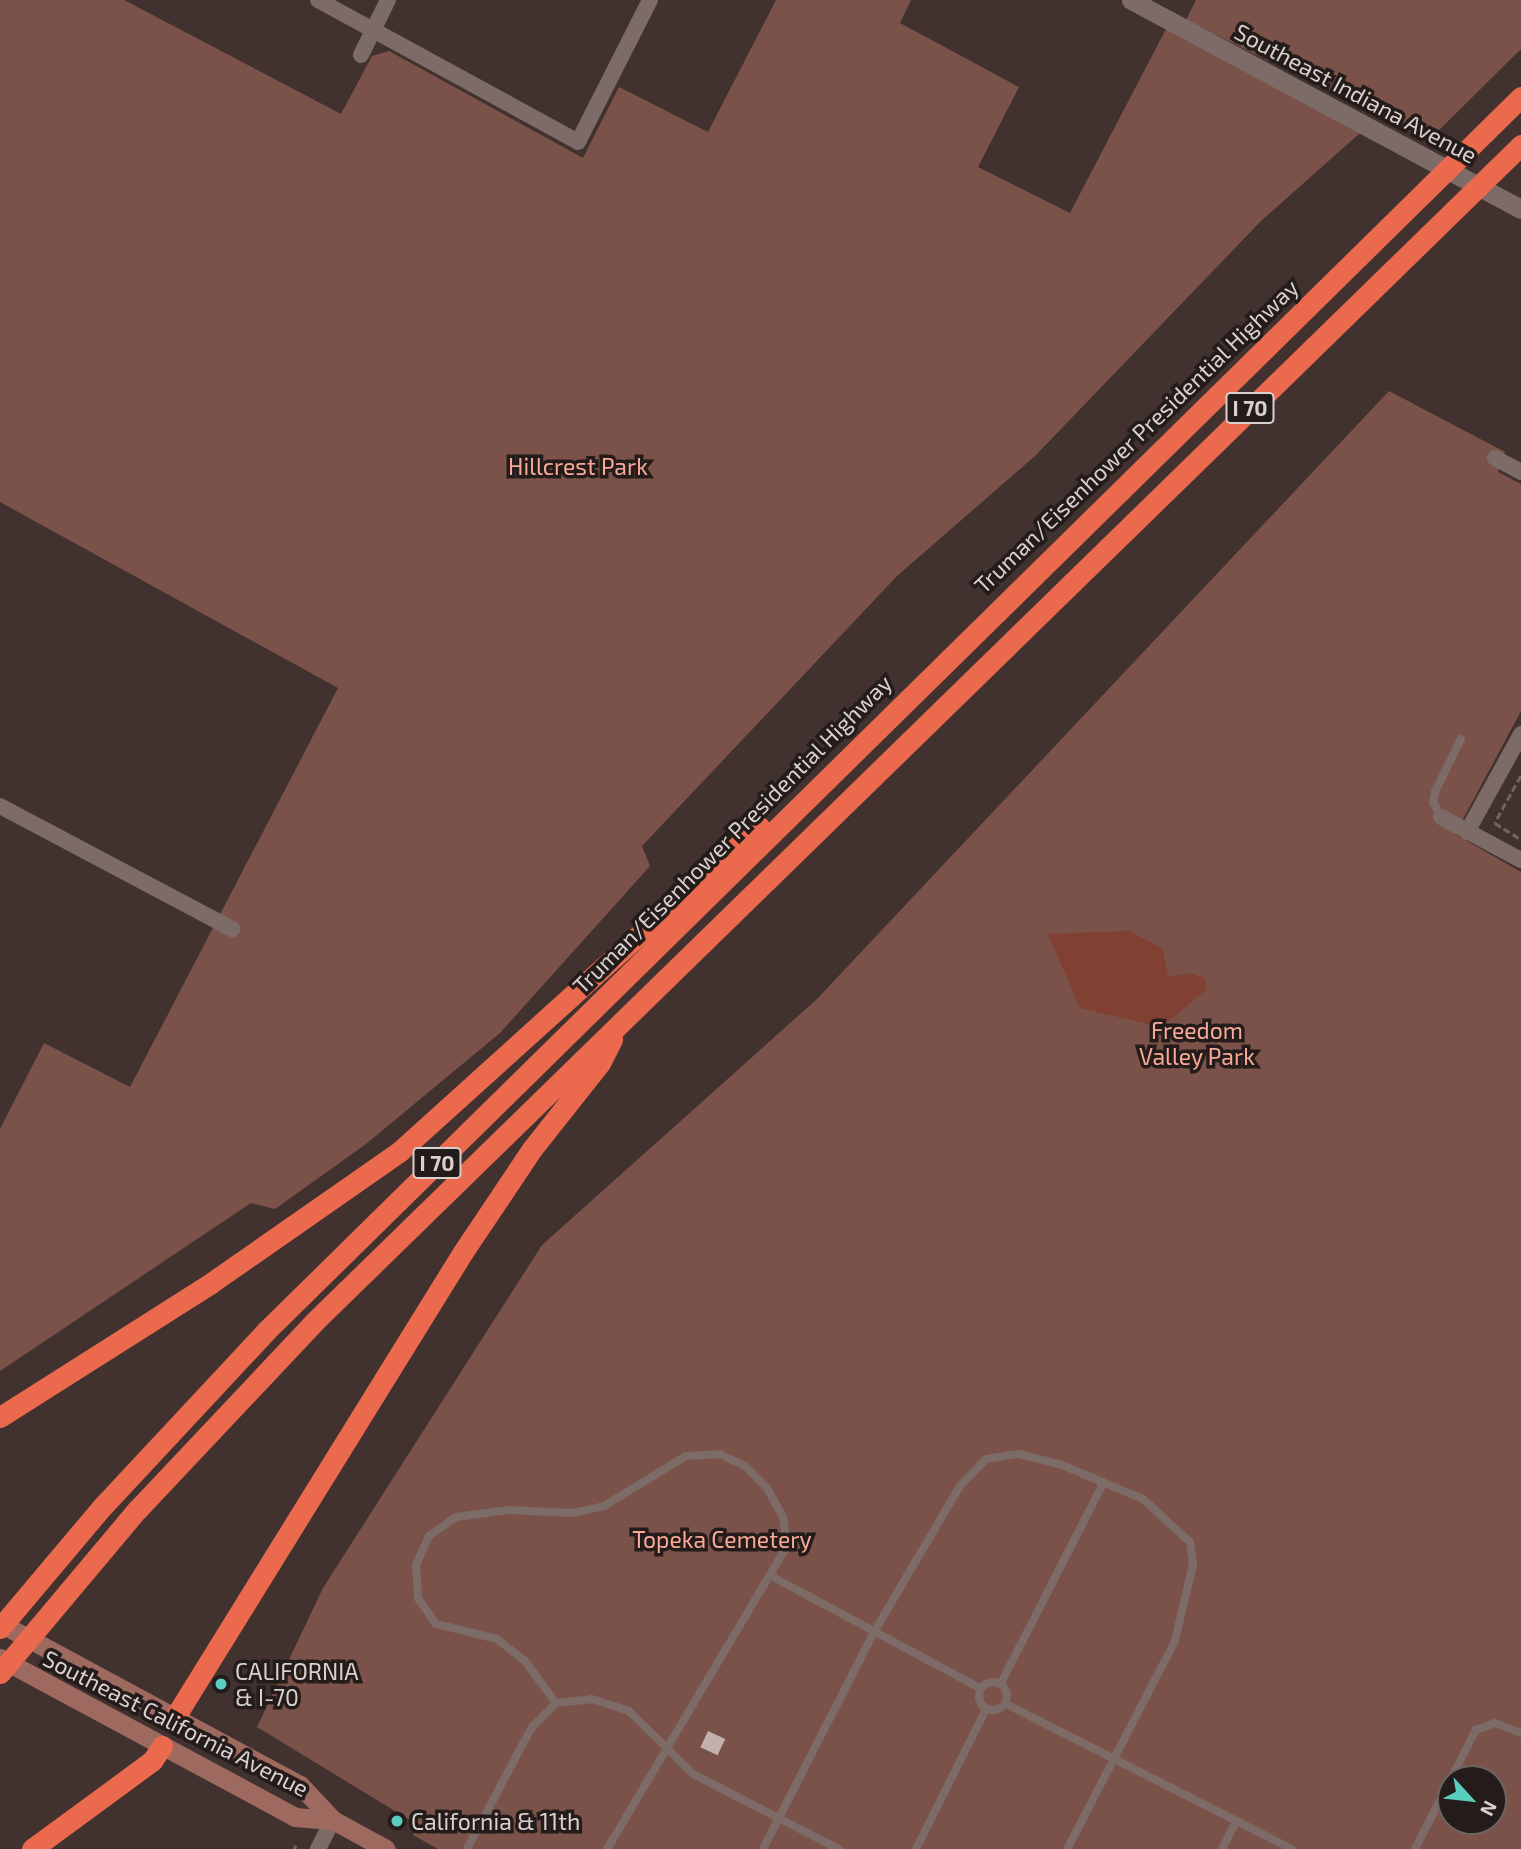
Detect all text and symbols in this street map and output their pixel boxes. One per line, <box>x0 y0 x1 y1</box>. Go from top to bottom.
street label: Southeast Indiana Avenue <box>1230 17 1482 169</box>
street label: Truman/Eisenhower Presidential Highway <box>968 273 1304 599</box>
road number: I 70 <box>1224 390 1276 426</box>
park label: Hillcrest Park <box>508 452 648 480</box>
street label: Truman/Eisenhower Presidential Highway <box>566 668 898 1000</box>
park label: Freedom Valley Park <box>1139 1016 1255 1070</box>
road number: I 70 <box>411 1146 463 1180</box>
park label: Topeka Cemetery <box>632 1525 812 1553</box>
street label: Southeast California Avenue <box>38 1644 314 1802</box>
place label: CALIFORNIA & I-70 <box>235 1657 359 1711</box>
marker: CALIFORNIA & I-70 <box>213 1676 229 1692</box>
north arrow <box>1437 1765 1507 1835</box>
text: N <box>1476 1798 1503 1820</box>
place label: California & 11th <box>411 1807 580 1835</box>
marker: California & 11th <box>389 1813 405 1829</box>

